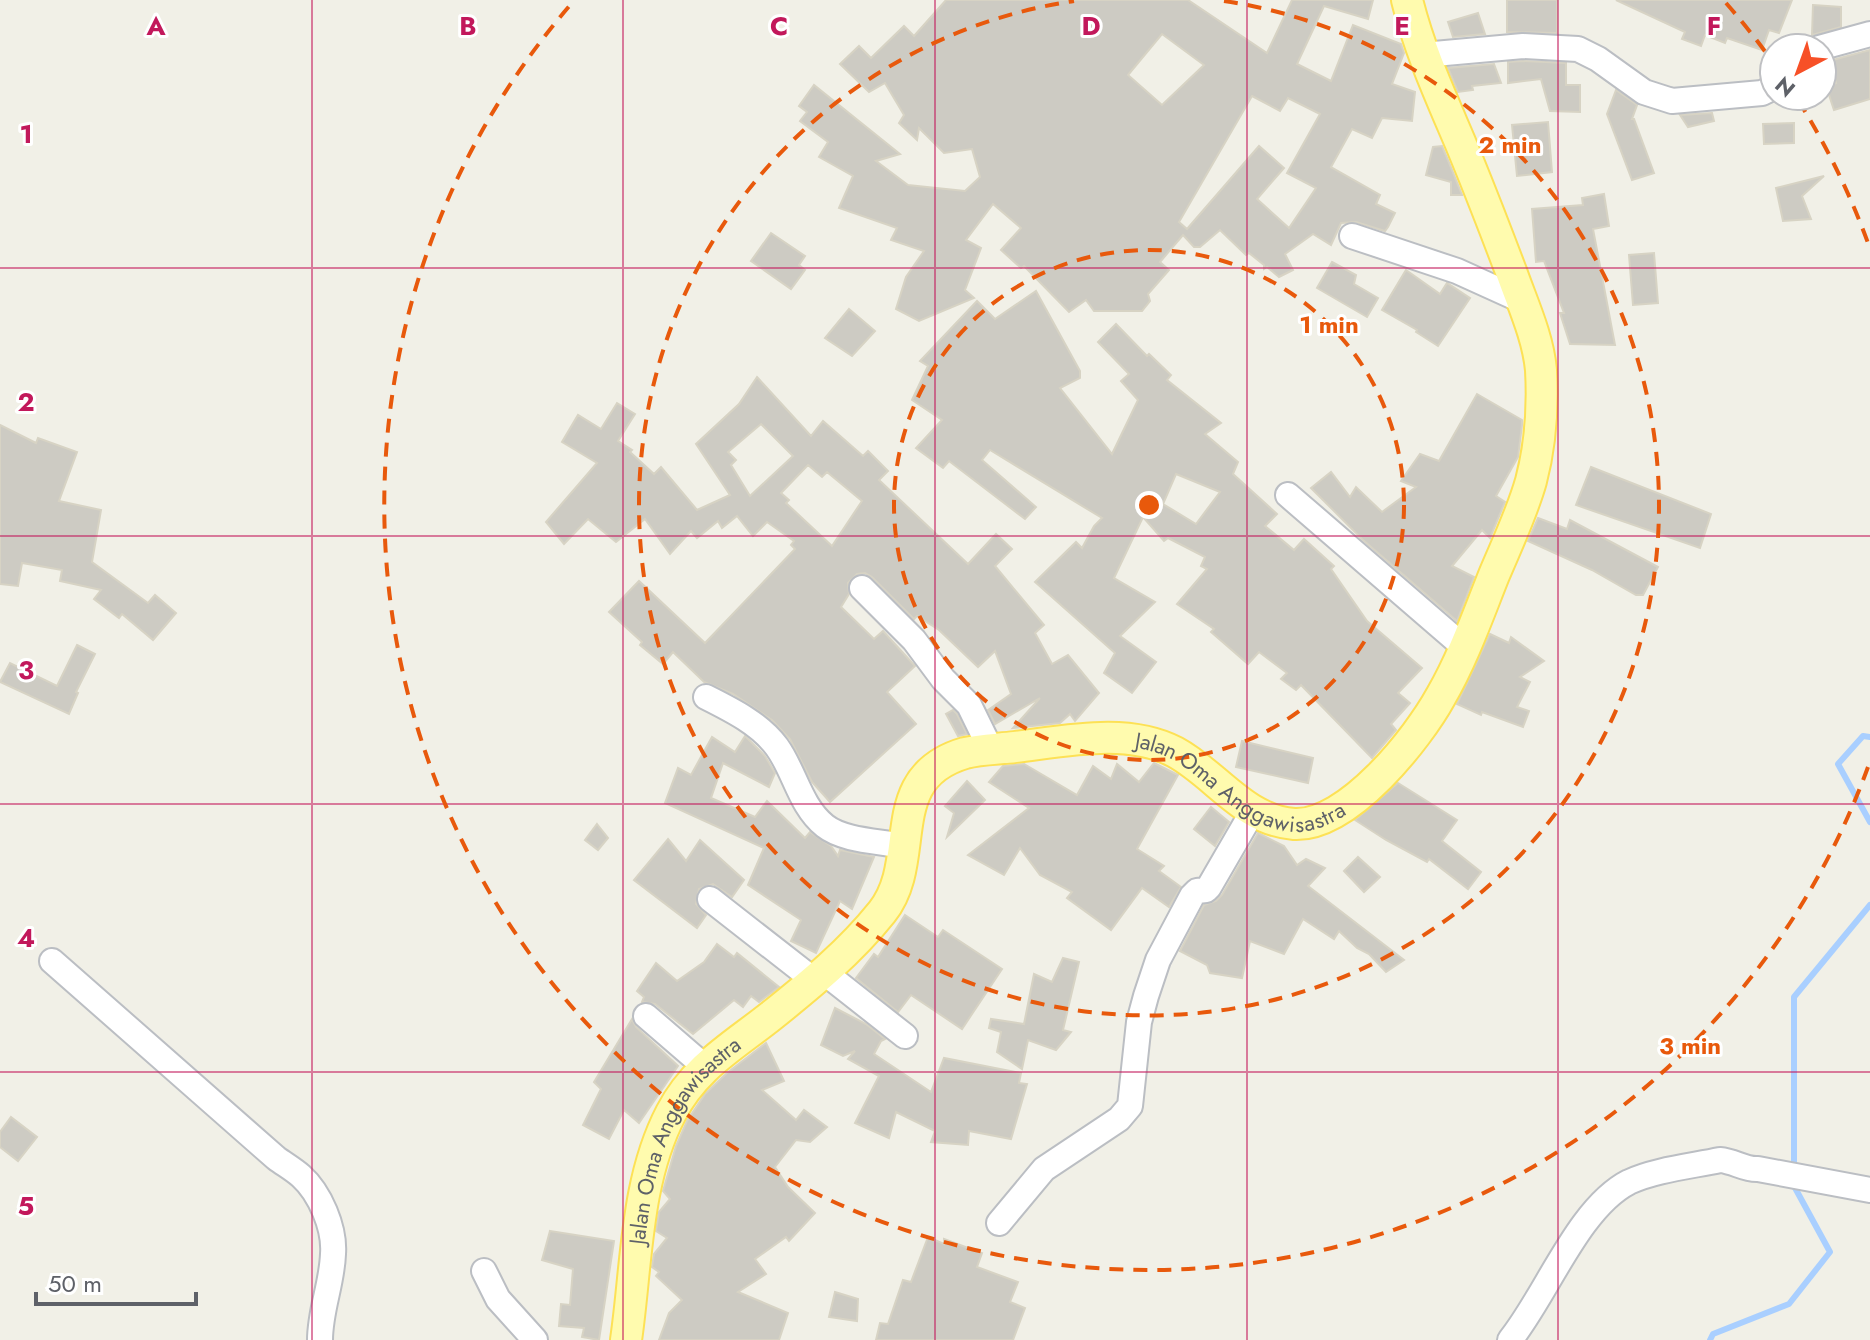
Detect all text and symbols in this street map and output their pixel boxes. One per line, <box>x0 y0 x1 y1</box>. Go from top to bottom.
text: A <box>145 7 166 45</box>
text: B <box>459 7 477 45</box>
text: C <box>770 7 788 45</box>
text: D <box>1081 7 1101 45</box>
text: E <box>1394 7 1410 45</box>
text: F <box>1707 7 1721 45</box>
north arrow <box>1758 32 1838 112</box>
text: N <box>1768 69 1802 105</box>
text: 1 <box>19 115 33 153</box>
text: 2 min <box>1478 127 1542 162</box>
text: 1 min <box>1299 307 1359 342</box>
text: 2 <box>17 383 35 421</box>
centre of rings <box>1135 491 1163 519</box>
text: 3 <box>18 651 34 689</box>
street label: Jalan Oma Anggawisastra <box>1130 723 1351 840</box>
text: 4 <box>17 919 35 957</box>
street label: Jalan Oma Anggawisastra <box>620 1028 747 1249</box>
text: 3 min <box>1659 1028 1721 1063</box>
text: 5 <box>18 1187 34 1225</box>
scale bar <box>36 1256 196 1306</box>
text: 50 m <box>48 1266 102 1301</box>

